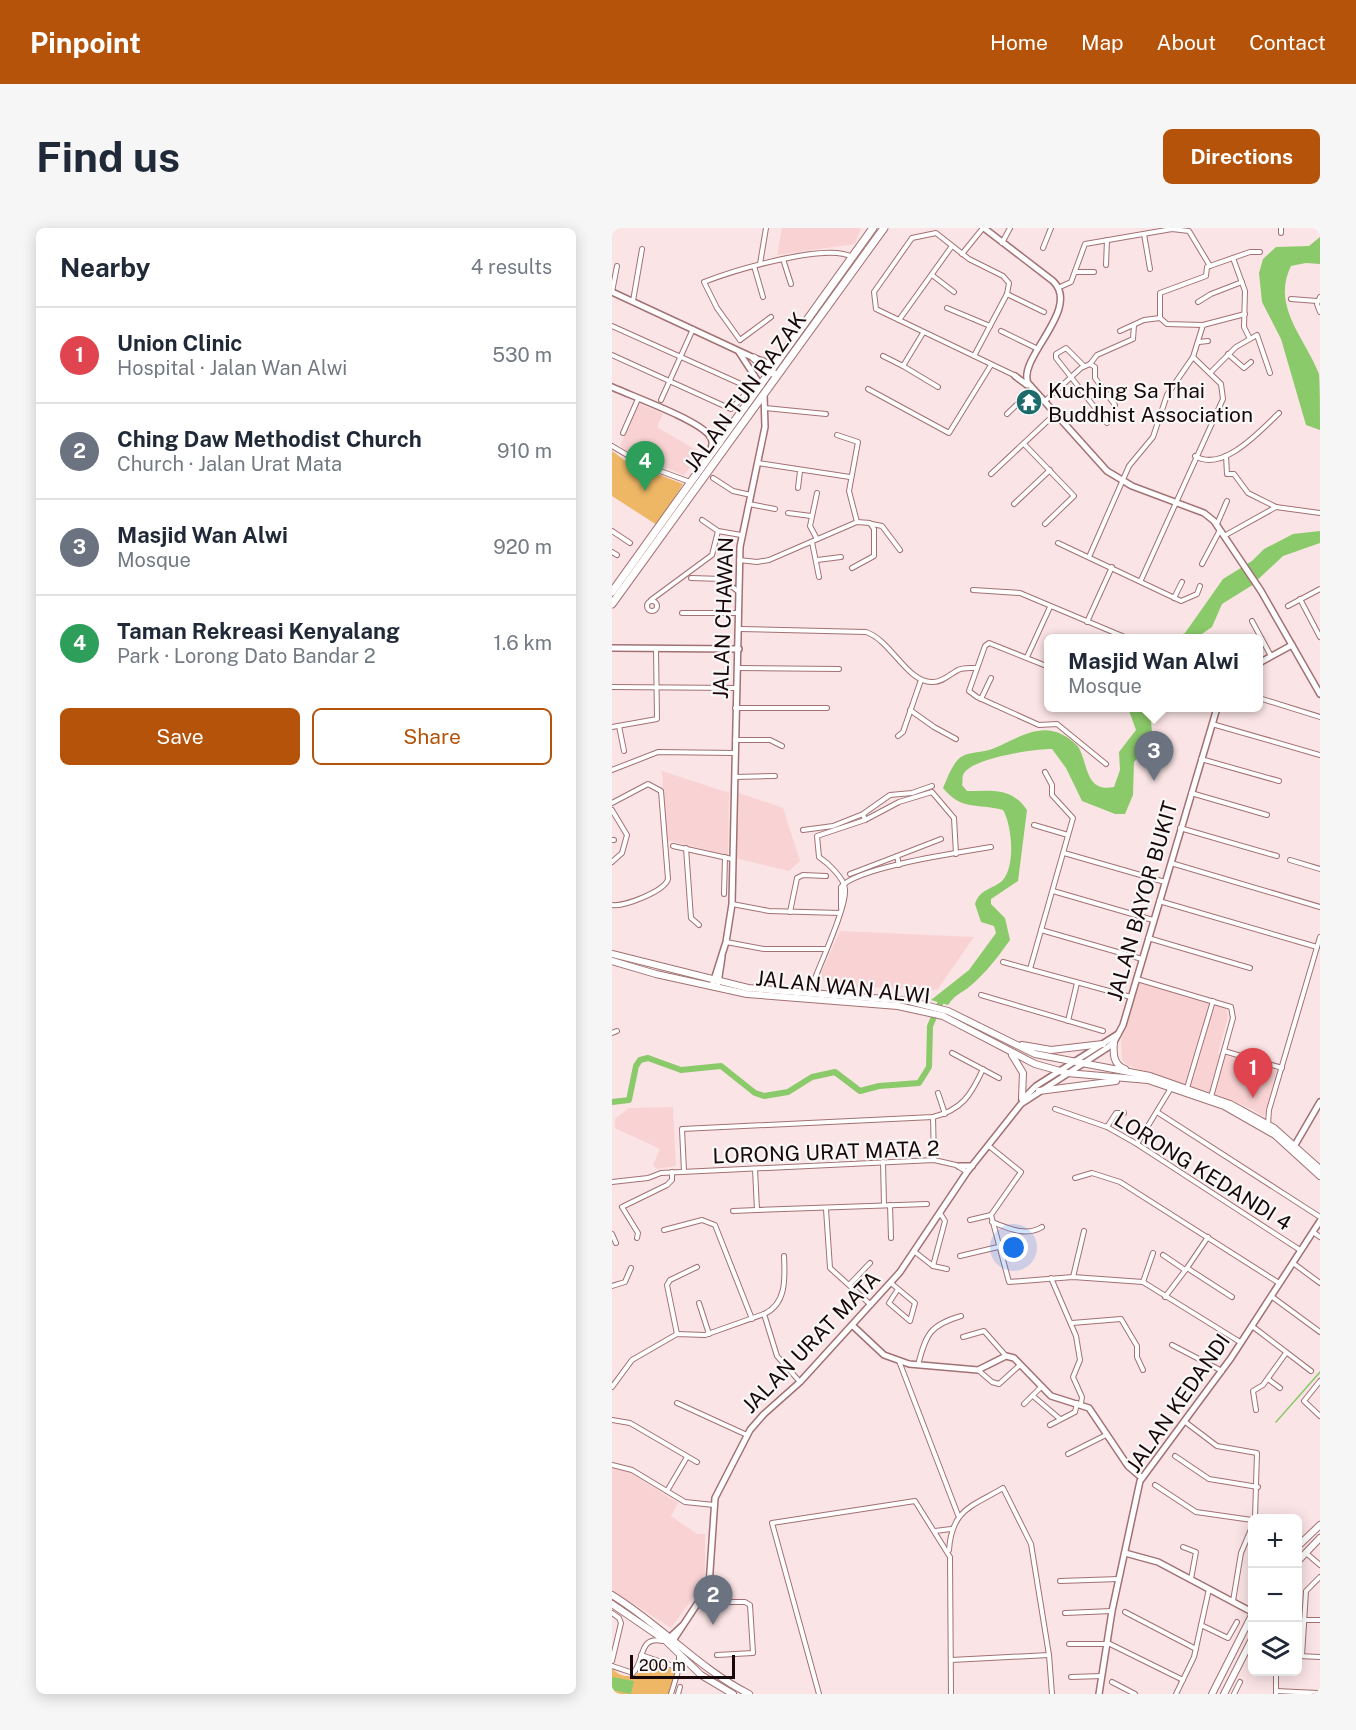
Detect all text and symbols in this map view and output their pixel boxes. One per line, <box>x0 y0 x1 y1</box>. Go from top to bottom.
text: Pinpoint <box>30 26 141 59</box>
text: Home <box>990 30 1048 55</box>
text: Map <box>1081 30 1124 55</box>
text: About <box>1157 30 1216 55</box>
text: Contact <box>1249 30 1326 55</box>
button: Directions <box>1163 129 1320 184</box>
text: Find us <box>36 132 180 181</box>
text: Nearby <box>60 252 150 283</box>
text: 4 results <box>471 255 552 279</box>
street label: JALAN TUN RAZAK <box>679 307 811 477</box>
text: Union Clinic <box>117 330 242 356</box>
text: 1 <box>75 343 84 367</box>
text: 530 m <box>492 343 552 367</box>
text: Hospital · Jalan Wan Alwi <box>117 356 347 380</box>
place label: Kuching Sa Thai Buddhist Association <box>1048 378 1253 427</box>
temple icon: Kuching Sa Thai Buddhist Association <box>1014 387 1044 417</box>
text: Ching Daw Methodist Church <box>117 426 422 452</box>
text: 2 <box>73 439 86 463</box>
text: 910 m <box>497 439 552 463</box>
pin: 4 <box>626 442 664 491</box>
text: Church · Jalan Urat Mata <box>117 452 342 476</box>
text: Masjid Wan Alwi <box>117 522 288 548</box>
text: 3 <box>73 535 86 559</box>
text: 920 m <box>493 535 552 559</box>
street label: JALAN CHAWAN <box>708 537 738 699</box>
text: Mosque <box>117 548 191 572</box>
text: Taman Rekreasi Kenyalang <box>117 618 400 644</box>
text: 4 <box>73 631 86 655</box>
text: 1.6 km <box>494 631 552 655</box>
popup <box>1044 634 1263 712</box>
text: Park · Lorong Dato Bandar 2 <box>117 644 376 668</box>
text: Masjid Wan Alwi <box>1068 648 1239 674</box>
text: Mosque <box>1068 674 1142 698</box>
button: Save <box>60 708 300 765</box>
button: Share <box>312 708 552 765</box>
pin: 3 <box>1134 732 1174 781</box>
street label: JALAN BAYOR BUKIT <box>1102 798 1182 1004</box>
street label: JALAN WAN ALWI <box>755 965 931 1009</box>
pin: 1 <box>1234 1048 1272 1098</box>
street label: LORONG KEDANDI 4 <box>1110 1106 1296 1236</box>
street label: LORONG URAT MATA 2 <box>712 1136 940 1168</box>
your location <box>999 1233 1028 1262</box>
street label: JALAN URAT MATA <box>737 1266 885 1418</box>
street label: JALAN KEDANDI <box>1121 1329 1235 1477</box>
map controls <box>1248 1514 1302 1676</box>
button: + <box>1248 1514 1302 1568</box>
button: − <box>1248 1568 1302 1622</box>
pin: 2 <box>694 1576 732 1625</box>
button: layers <box>1248 1622 1302 1676</box>
scale bar <box>630 1652 735 1680</box>
text: 200 m <box>639 1656 686 1675</box>

